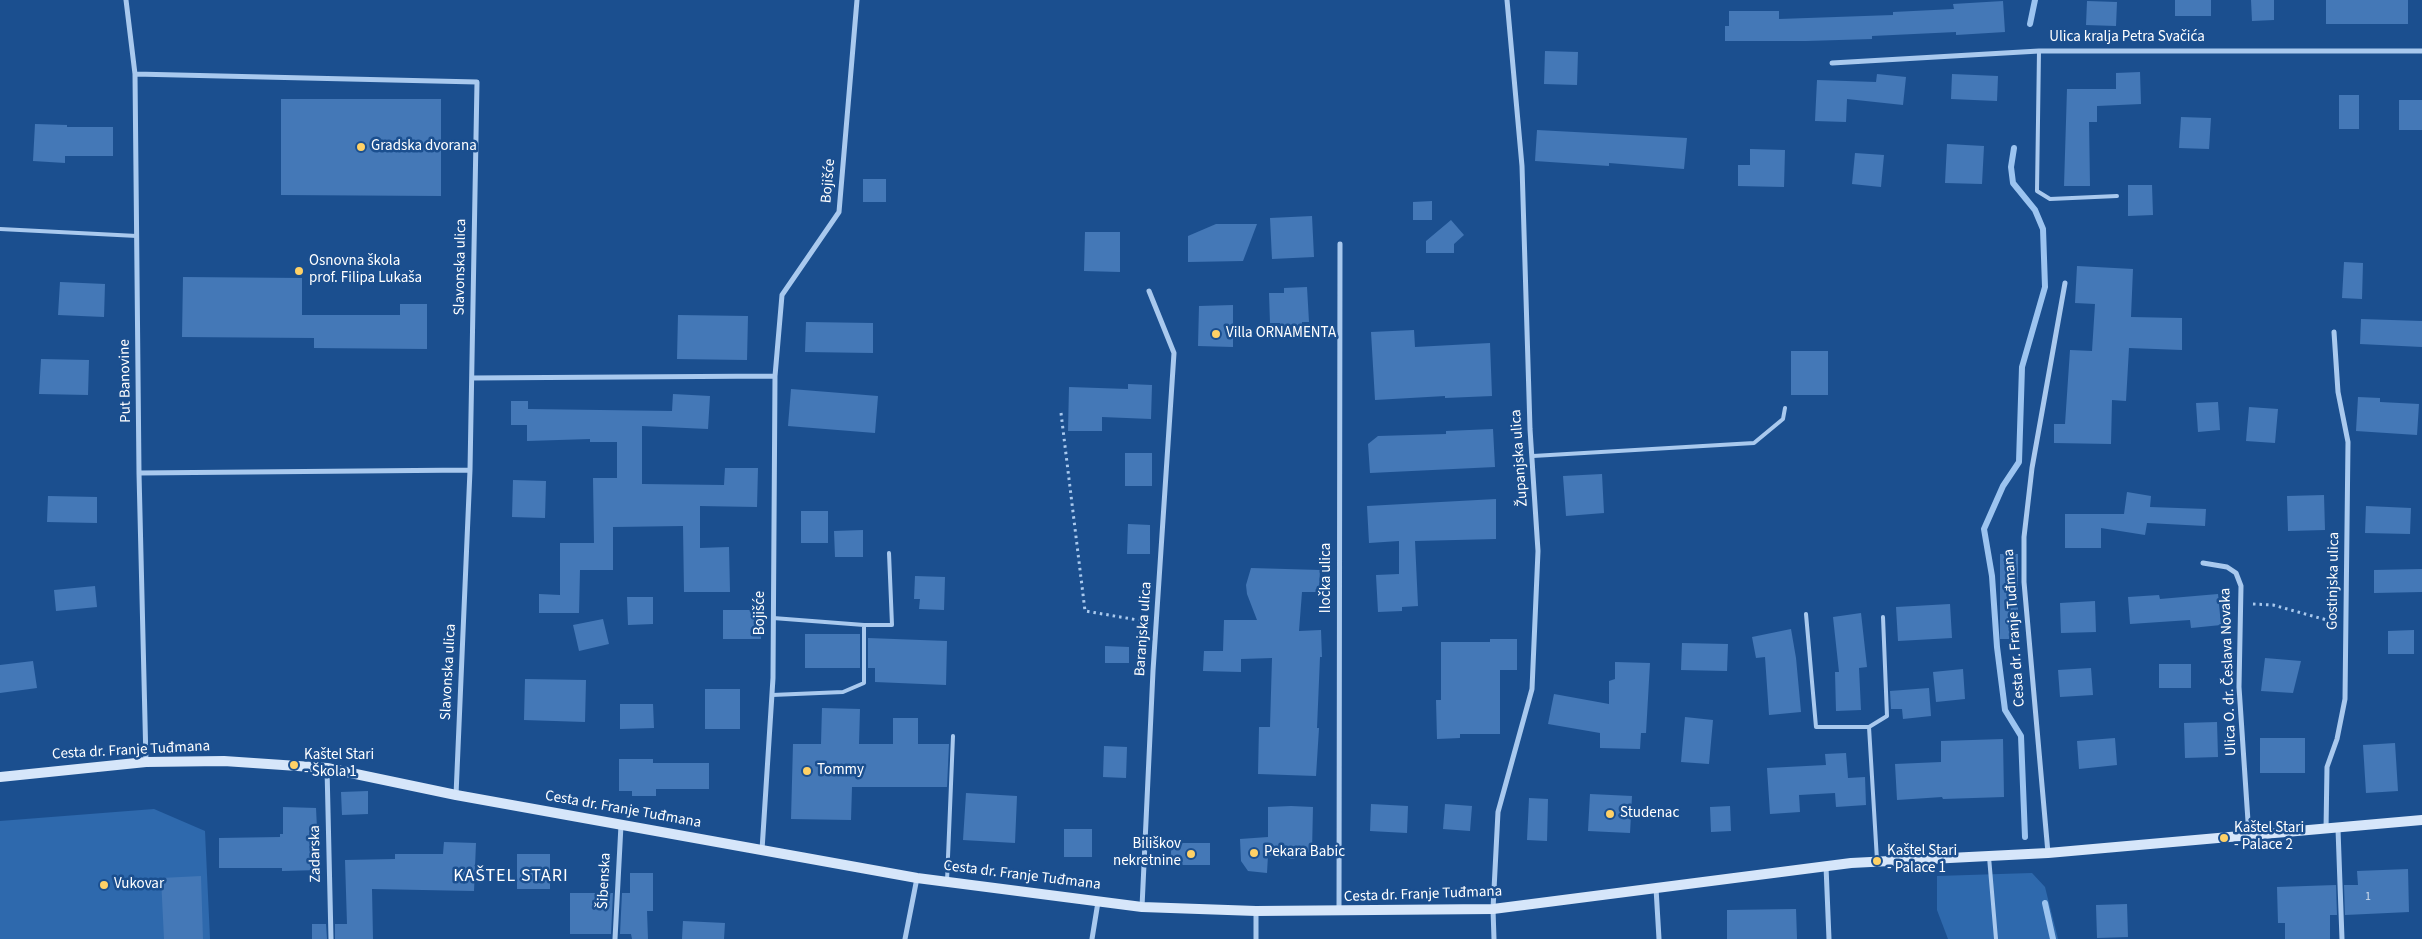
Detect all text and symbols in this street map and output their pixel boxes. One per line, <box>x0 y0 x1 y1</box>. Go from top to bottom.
street label: Ulica kralja Petra Svačića <box>2049 29 2205 47</box>
place label: Gradska dvorana <box>371 138 477 156</box>
marker: Gradska dvorana <box>355 141 367 153</box>
street label: Bojišće <box>818 158 840 204</box>
street label: Slavonska ulica <box>451 218 471 316</box>
place label: Osnovna škola prof. Filipa Lukaša <box>309 253 422 288</box>
marker: Osnovna škola prof. Filipa Lukaša <box>293 265 305 277</box>
place label: Villa ORNAMENTA <box>1226 325 1336 343</box>
marker: Villa ORNAMENTA <box>1210 328 1222 340</box>
street label: Put Banovine <box>116 339 136 423</box>
street label: Županjska ulica <box>1508 409 1532 507</box>
street label: Gostinjska ulica <box>2324 532 2344 630</box>
street label: Iločka ulica <box>1318 543 1336 613</box>
street label: Cesta dr. Franje Tuđmana <box>2001 548 2029 708</box>
street label: Baranjska ulica <box>1132 581 1156 677</box>
street label: Ulica O. dr. Česlava Novaka <box>2217 588 2241 756</box>
street label: Bojišće <box>752 591 770 635</box>
street label: Slavonska ulica <box>437 623 461 721</box>
street label: Cesta dr. Franje Tuđmana <box>51 738 211 764</box>
place label: Kaštel Stari - Škola 1 <box>304 747 374 782</box>
marker: Kaštel Stari - Škola 1 <box>288 759 300 771</box>
place label: Tommy <box>817 762 864 780</box>
marker: Tommy <box>801 765 813 777</box>
street label: Cesta dr. Franje Tuđmana <box>544 787 702 833</box>
place label: Studenac <box>1620 805 1679 823</box>
marker: Studenac <box>1604 808 1616 820</box>
place label: Kaštel Stari - Palace 2 <box>2234 820 2304 855</box>
street label: Zadarska <box>306 825 326 883</box>
marker: Kaštel Stari - Palace 2 <box>2218 832 2230 844</box>
place label: Biliškov nekretnine <box>1113 836 1181 871</box>
place label: Kaštel Stari - Palace 1 <box>1887 843 1957 878</box>
place label: Pekara Babic <box>1264 844 1345 862</box>
marker: Pekara Babic <box>1248 847 1260 859</box>
marker: Biliškov nekretnine <box>1185 848 1197 860</box>
street label: Šibenska <box>595 852 615 910</box>
marker: Kaštel Stari - Palace 1 <box>1871 855 1883 867</box>
street label: Cesta dr. Franje Tuđmana <box>942 857 1102 895</box>
district label: KAŠTEL STARI <box>452 866 570 888</box>
place label: Vukovar <box>114 876 164 894</box>
marker: Vukovar <box>98 879 110 891</box>
street label: Cesta dr. Franje Tuđmana <box>1344 883 1502 907</box>
house number: 1 <box>2365 890 2371 904</box>

